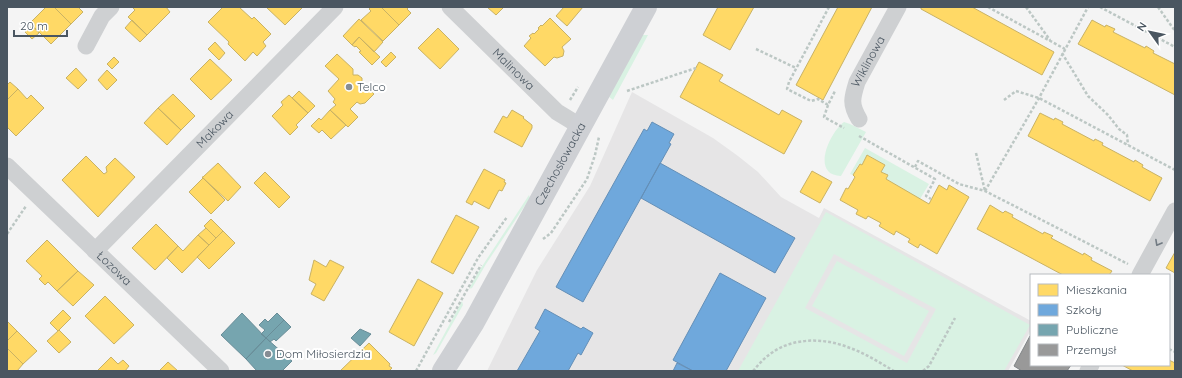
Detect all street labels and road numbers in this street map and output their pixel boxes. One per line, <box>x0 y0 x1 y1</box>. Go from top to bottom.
street label: Wiklinowa <box>848 33 888 90</box>
street label: Malinowa <box>490 45 538 93</box>
street label: Makowa <box>193 107 236 151</box>
street label: Czechosłowacka <box>531 120 589 208</box>
street label: Łozowa <box>93 248 135 288</box>

